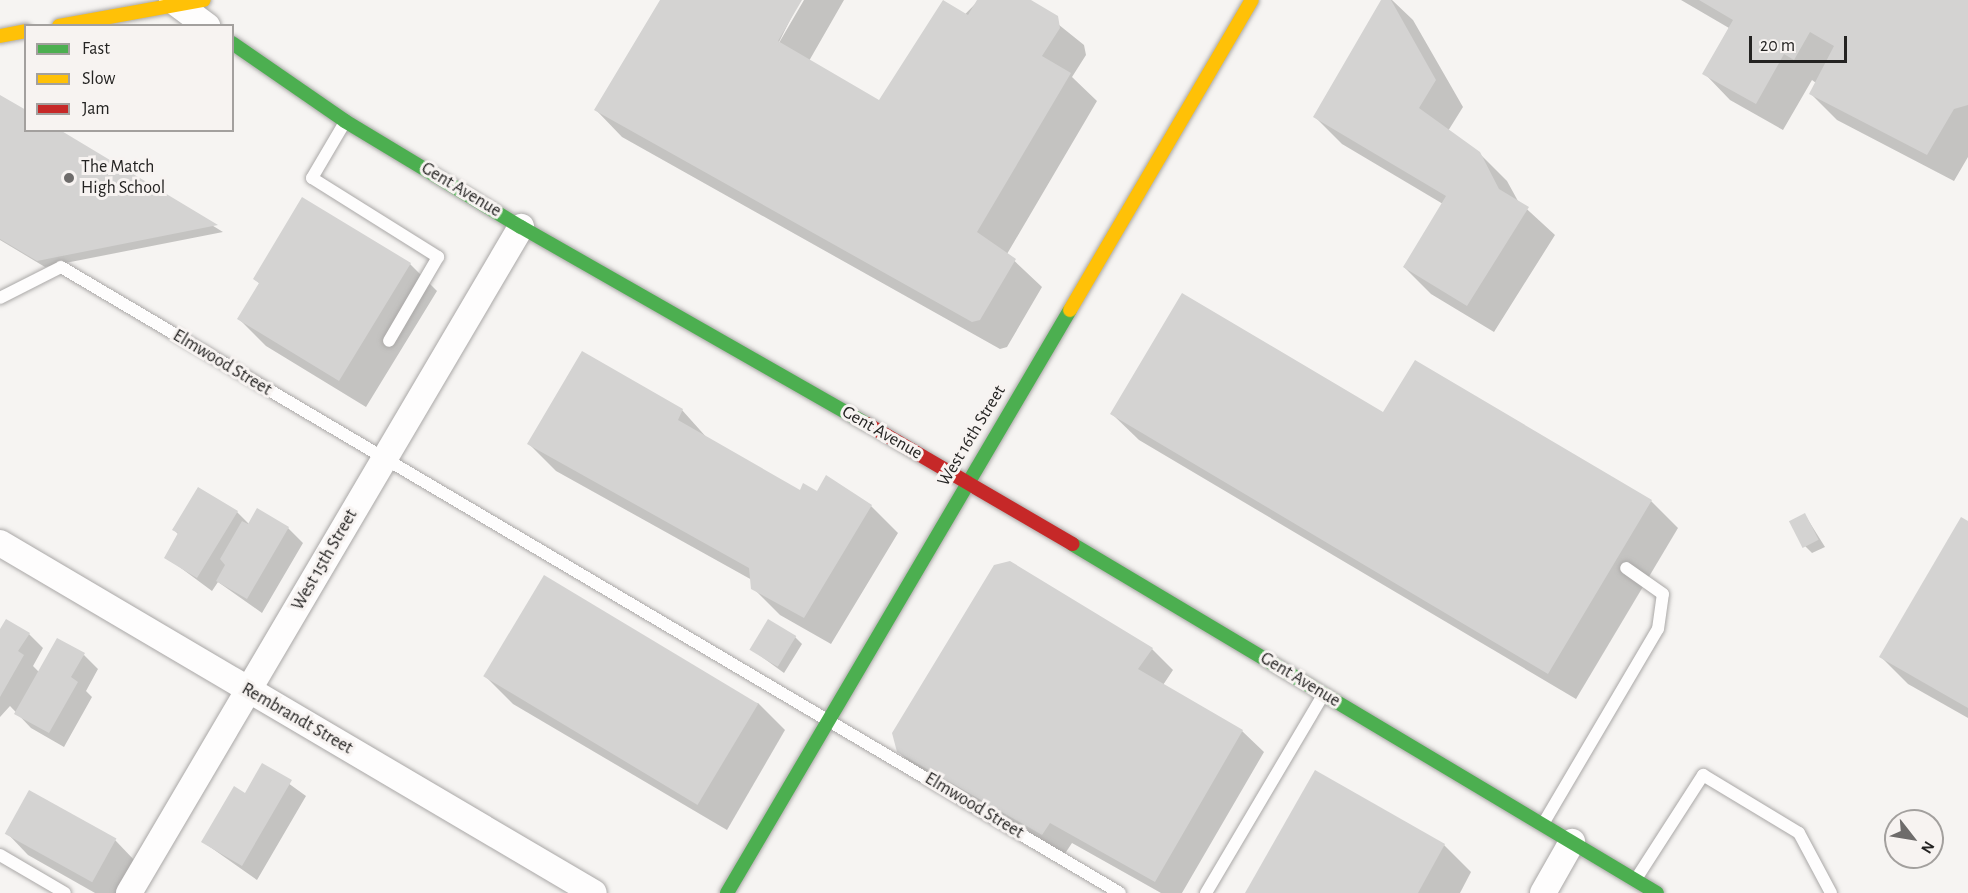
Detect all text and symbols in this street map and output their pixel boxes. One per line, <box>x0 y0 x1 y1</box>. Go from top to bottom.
legend <box>24 24 234 132</box>
scale bar <box>1752 24 1850 62</box>
text: 20 m <box>1760 37 1795 55</box>
text: Fast <box>82 40 110 58</box>
text: Slow <box>82 70 115 88</box>
text: Jam <box>82 100 110 118</box>
place label: The Match High School <box>81 157 165 200</box>
street label: Gent Avenue <box>417 158 505 222</box>
marker: The Match High School <box>62 171 76 185</box>
street label: Elmwood Street <box>169 325 275 401</box>
street label: West 16th Street <box>933 382 1011 490</box>
street label: Gent Avenue <box>838 401 926 465</box>
street label: West 15th Street <box>287 506 363 614</box>
street label: Gent Avenue <box>1256 648 1344 712</box>
street label: Rembrandt Street <box>238 679 356 759</box>
street label: Elmwood Street <box>921 768 1027 844</box>
north arrow <box>1884 809 1944 869</box>
text: N <box>1918 838 1937 856</box>

